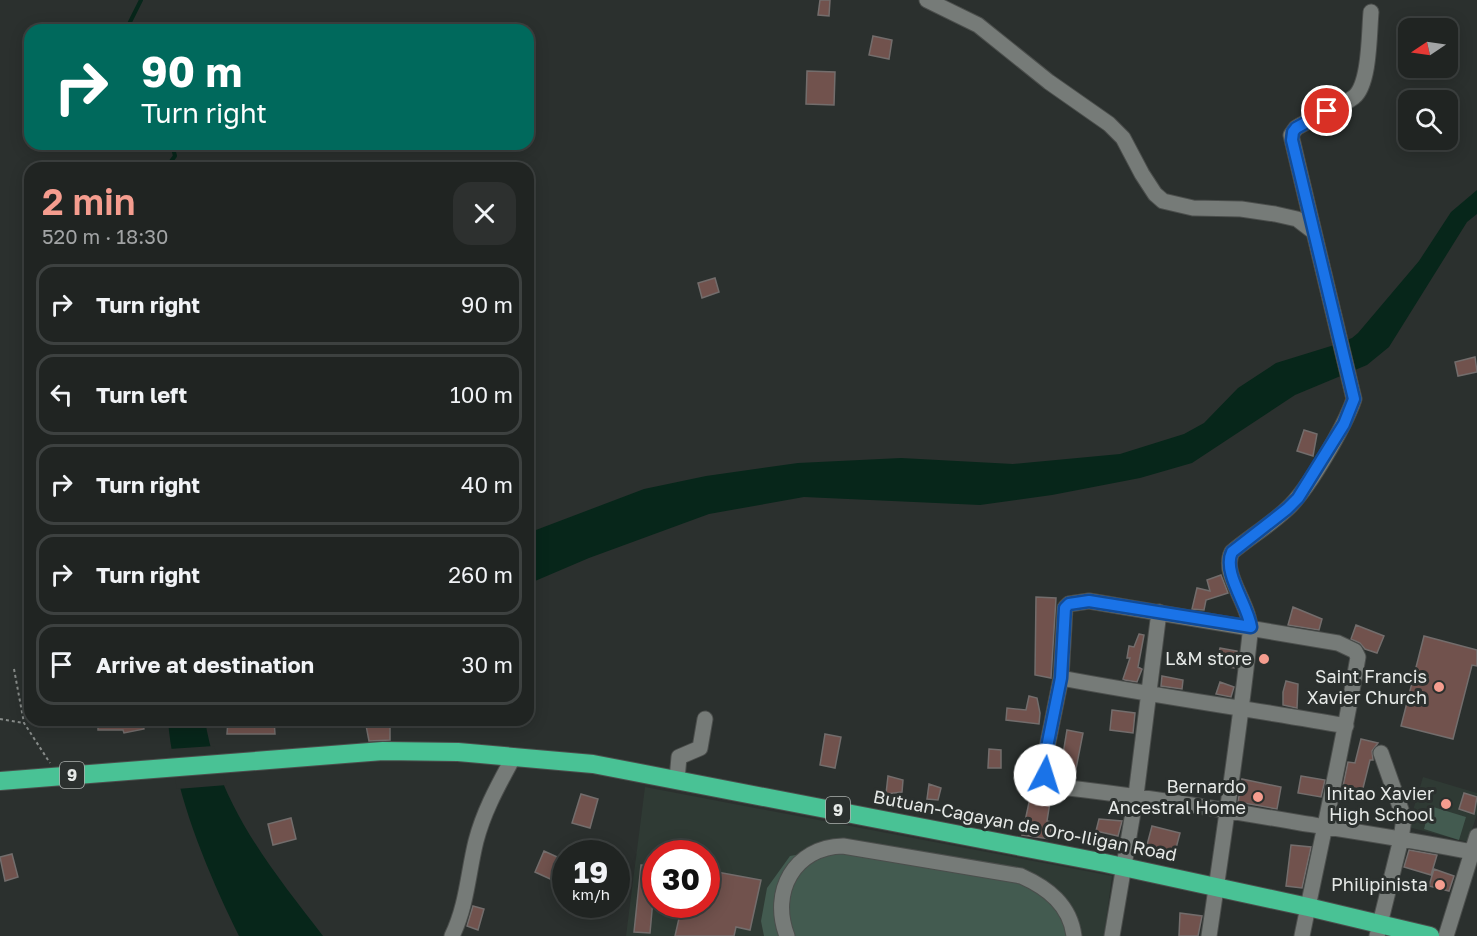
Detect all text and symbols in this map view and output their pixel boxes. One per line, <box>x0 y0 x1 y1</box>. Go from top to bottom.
north arrow <box>1398 18 1458 78</box>
map controls <box>1398 18 1458 150</box>
text: 90 m <box>141 46 242 96</box>
icon: right <box>42 48 120 126</box>
pin <box>1301 85 1352 136</box>
button: search <box>1398 90 1458 150</box>
icon: arrive <box>1310 94 1343 127</box>
text: Turn right <box>141 97 267 129</box>
text: 2 min <box>42 180 136 223</box>
button: close <box>453 182 516 245</box>
text: 520 m · 18:30 <box>42 224 168 248</box>
icon: right <box>45 288 78 321</box>
text: Turn right <box>96 291 200 318</box>
text: 90 m <box>461 291 513 318</box>
icon: left <box>45 378 78 411</box>
text: Turn left <box>96 381 187 408</box>
text: 100 m <box>450 381 513 408</box>
icon: right <box>45 468 78 501</box>
text: Turn right <box>96 471 200 498</box>
text: 40 m <box>461 471 513 498</box>
icon: right <box>45 558 78 591</box>
text: Turn right <box>96 561 200 588</box>
text: 260 m <box>448 561 513 588</box>
place label: L&M store <box>1165 647 1252 669</box>
icon: arrive <box>45 648 78 681</box>
text: Arrive at destination <box>96 651 314 678</box>
text: 30 m <box>462 651 513 678</box>
marker: L&M store <box>1257 652 1271 666</box>
place label: Saint Francis Xavier Church <box>1307 665 1427 708</box>
marker: Saint Francis Xavier Church <box>1432 680 1446 694</box>
position arrow <box>1013 743 1077 807</box>
road number: 9 <box>60 762 84 788</box>
place label: Bernardo Ancestral Home <box>1108 775 1246 818</box>
place label: Initao Xavier High School <box>1326 782 1434 825</box>
street label: Butuan-Cagayan de Oro-Iligan Road <box>872 785 1179 865</box>
marker: Bernardo Ancestral Home <box>1251 790 1265 804</box>
road number: 9 <box>826 797 850 823</box>
marker: Initao Xavier High School <box>1439 797 1453 811</box>
speed limit sign: 30 <box>642 840 720 918</box>
text: 19 <box>574 854 608 890</box>
place label: Philipinista <box>1331 873 1428 895</box>
marker: Philipinista <box>1433 878 1447 892</box>
text: km/h <box>572 885 610 903</box>

